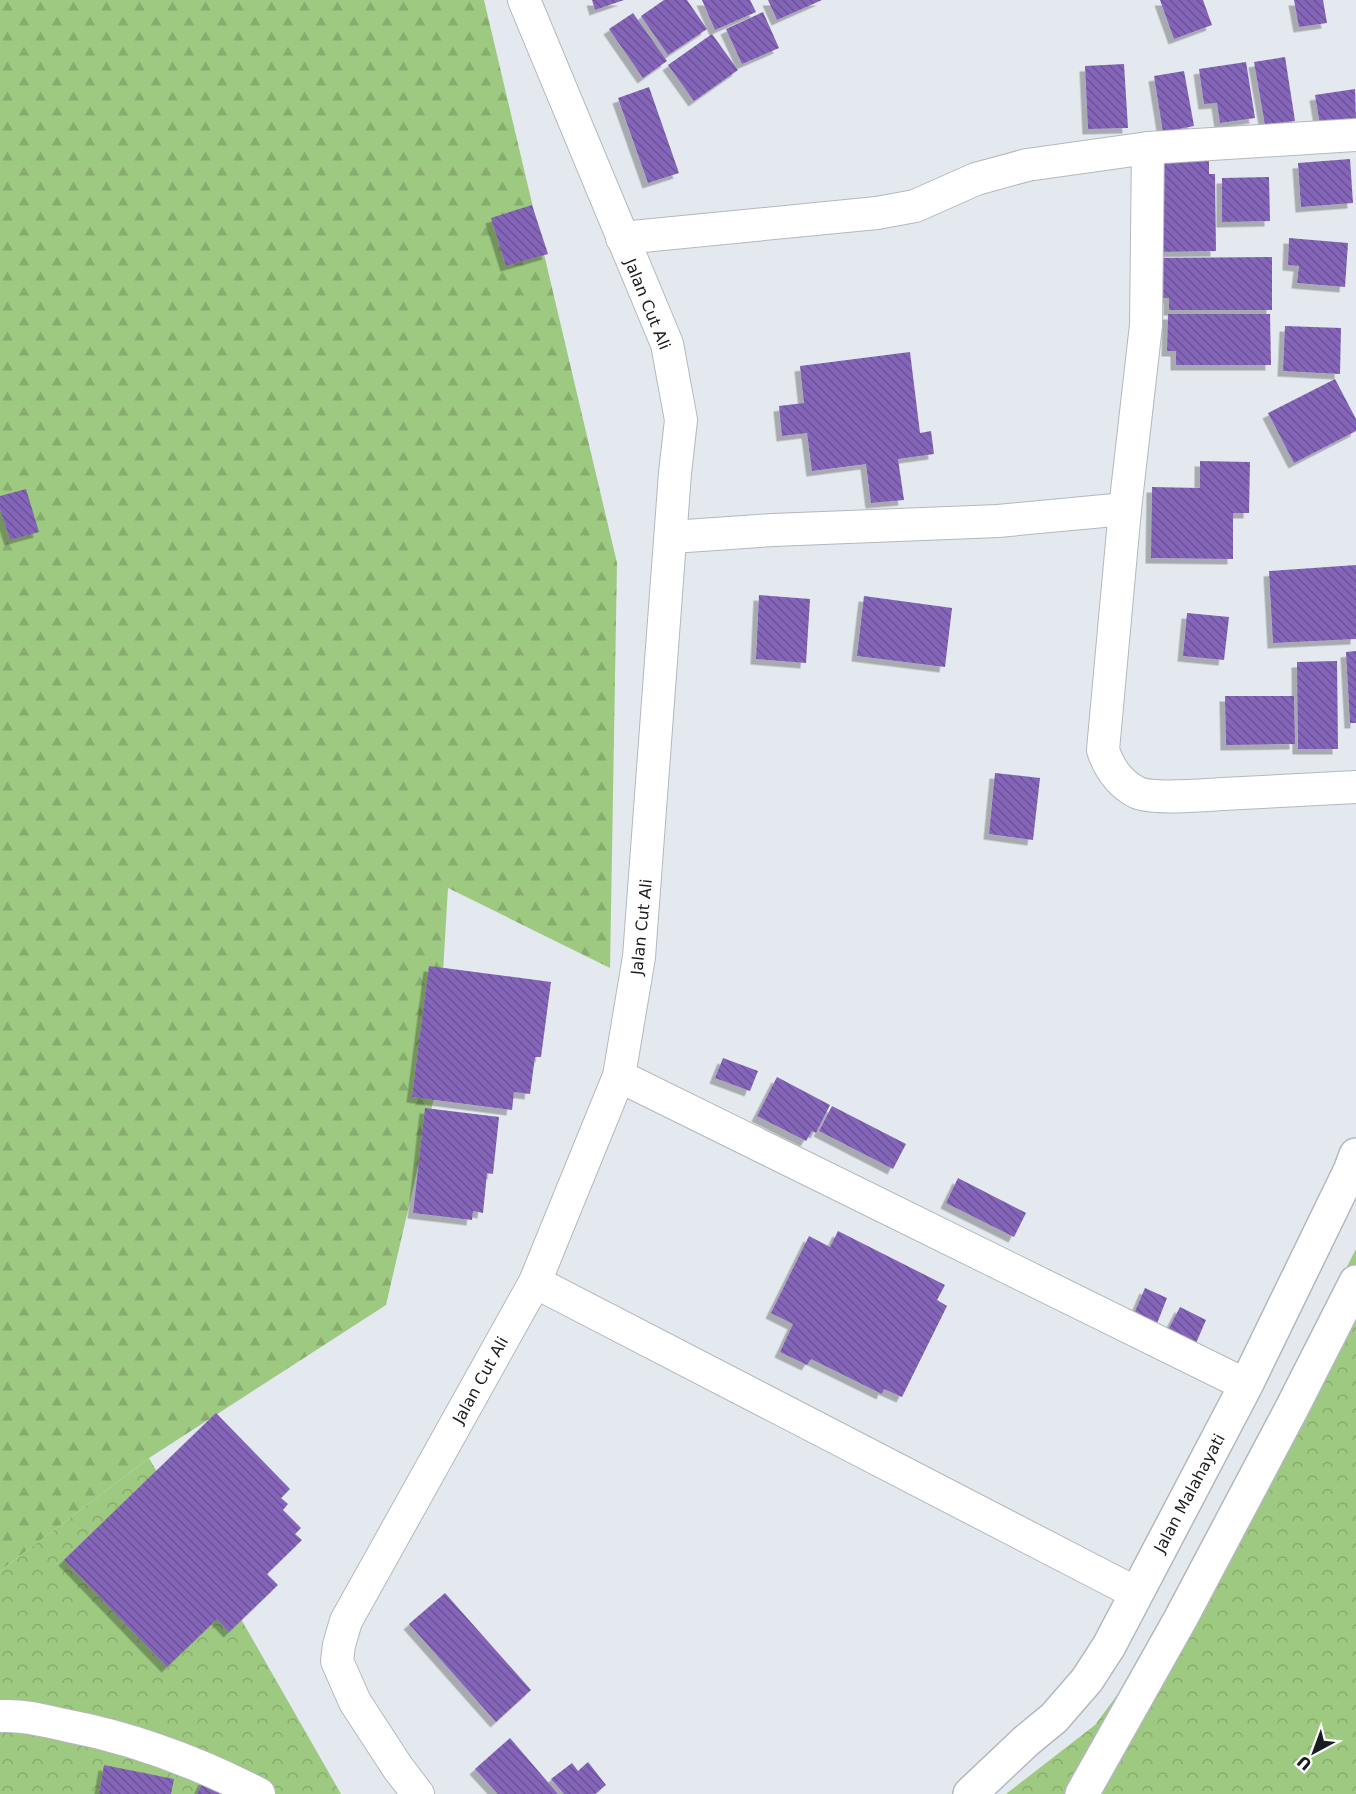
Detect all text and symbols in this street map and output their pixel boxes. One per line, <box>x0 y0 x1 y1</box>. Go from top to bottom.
street label: Jalan Cut Ali <box>620 255 674 352</box>
street label: Jalan Cut Ali <box>627 878 656 977</box>
street label: Jalan Cut Ali <box>448 1333 512 1428</box>
street label: Jalan Malahayati <box>1150 1431 1229 1557</box>
north arrow <box>1284 1722 1344 1782</box>
text: U <box>1293 1752 1316 1774</box>

